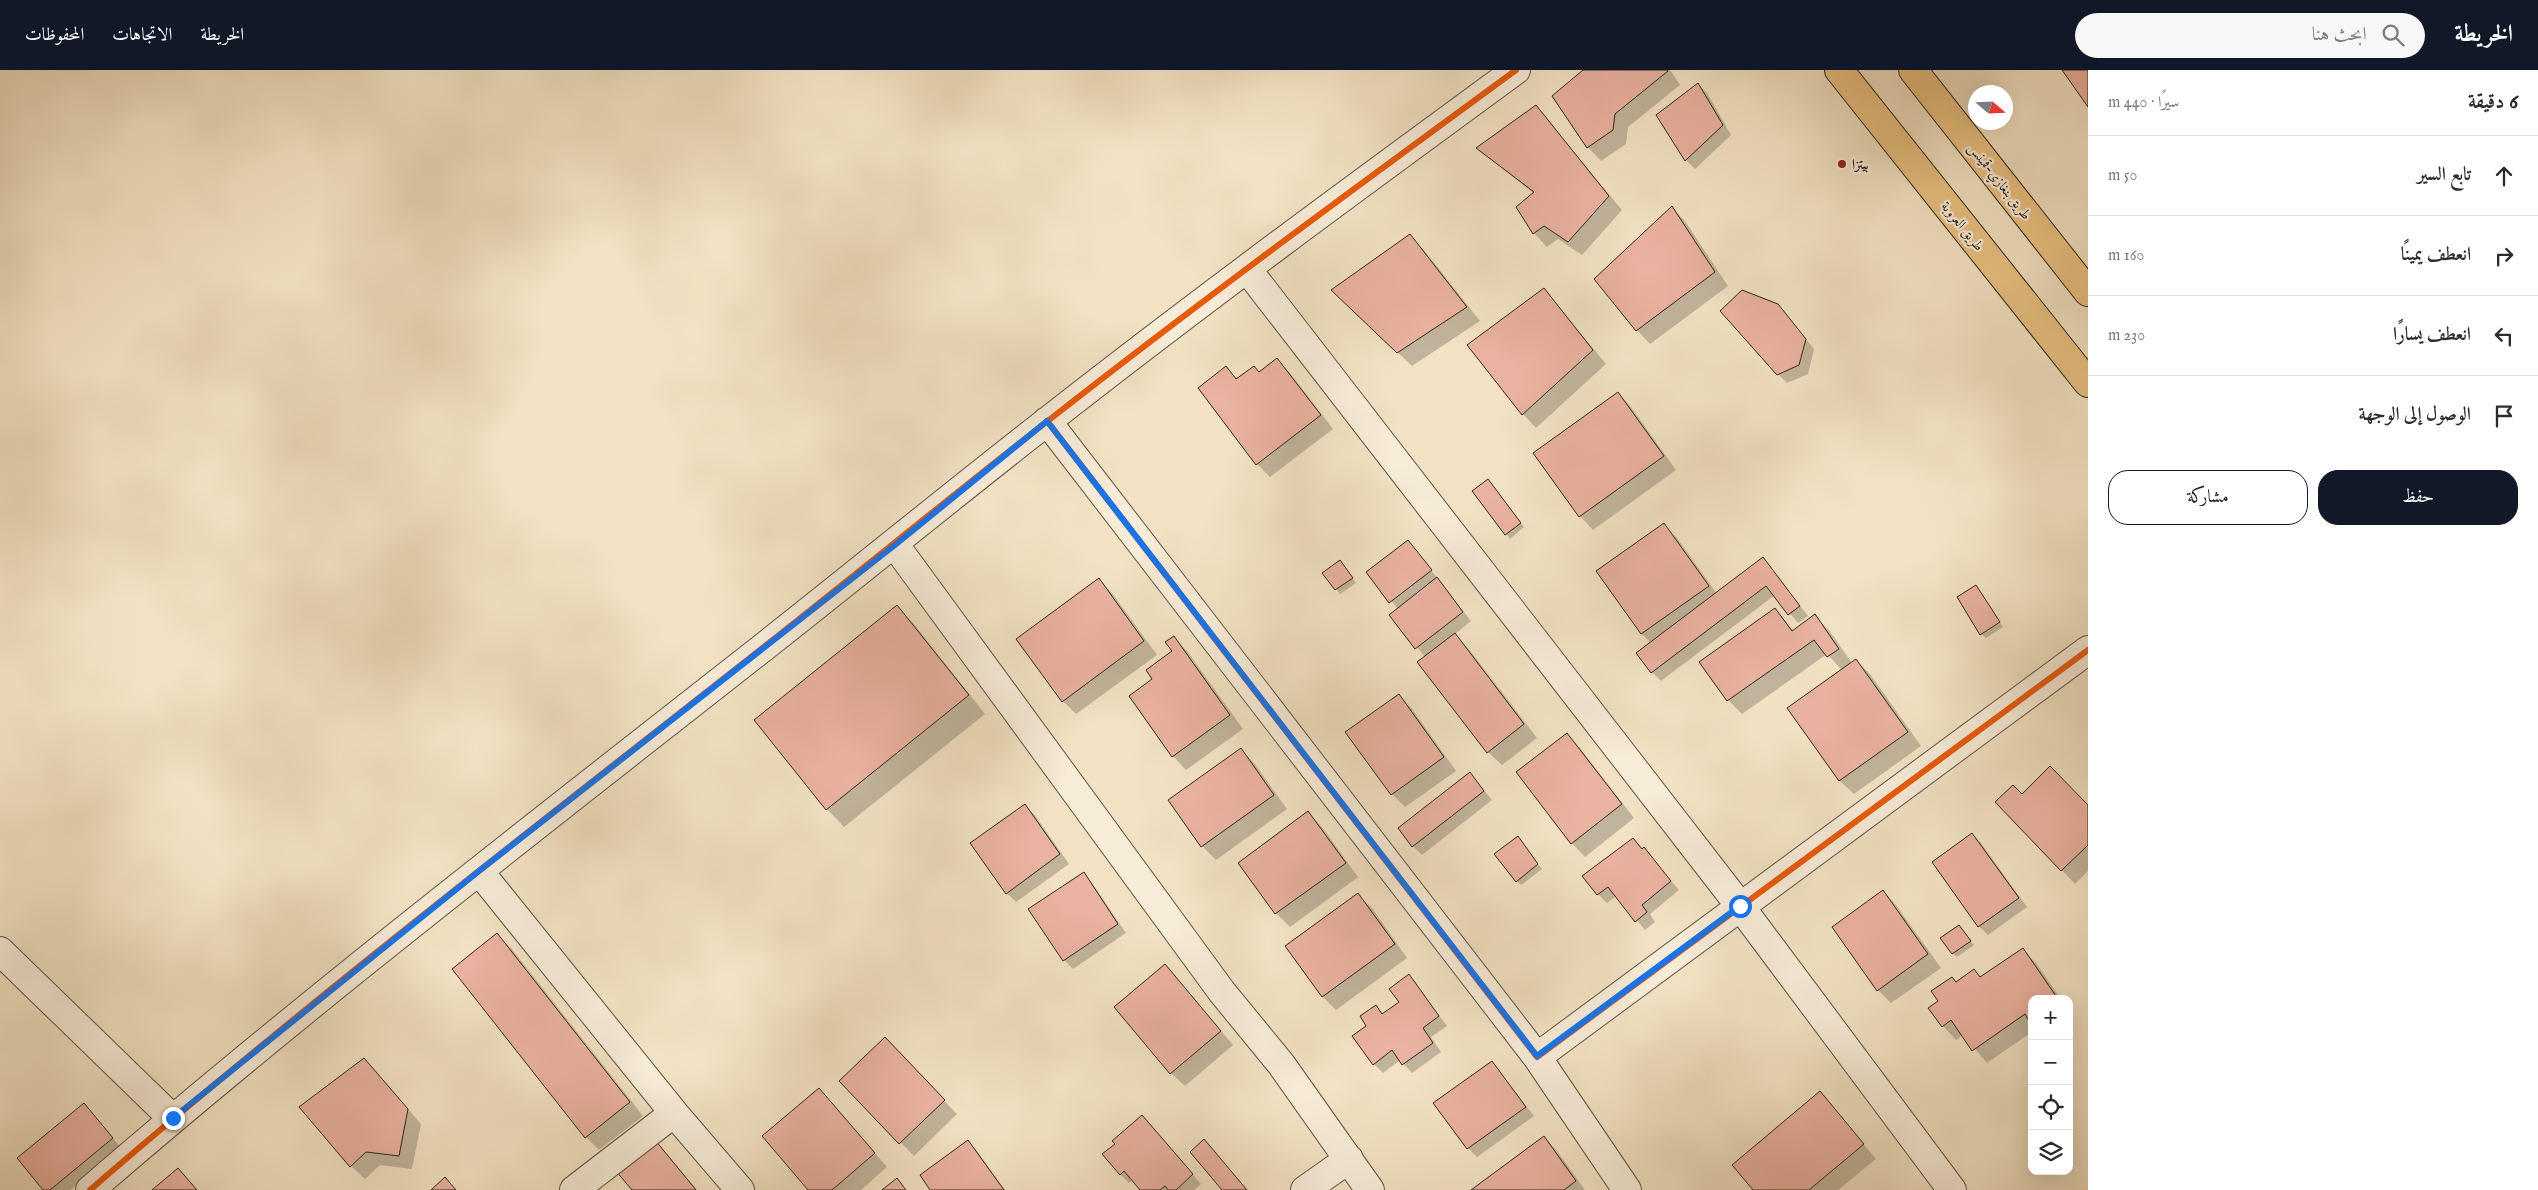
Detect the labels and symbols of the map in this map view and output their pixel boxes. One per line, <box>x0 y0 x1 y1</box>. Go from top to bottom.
north arrow <box>1968 85 2013 130</box>
street label: طريق بنغازي-قمينس <box>1962 139 2035 225</box>
place label: بيتزا <box>1852 156 1869 174</box>
marker: بيتزا <box>1836 158 1848 170</box>
street label: طريق العروبة <box>1937 198 1988 255</box>
route start <box>1729 895 1752 918</box>
route end <box>162 1107 185 1130</box>

